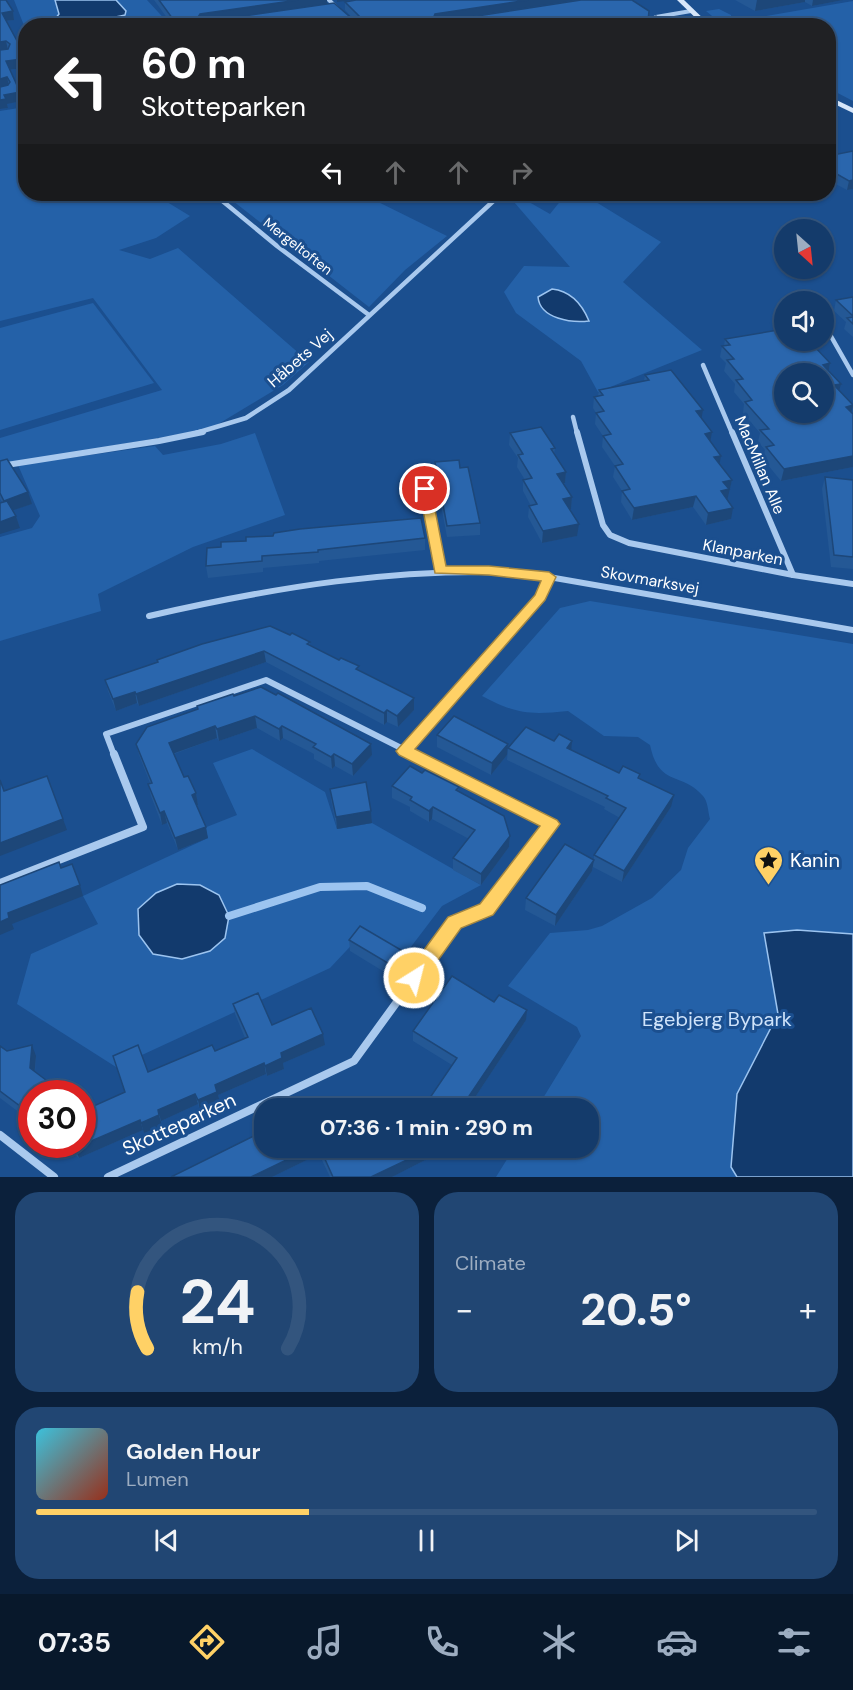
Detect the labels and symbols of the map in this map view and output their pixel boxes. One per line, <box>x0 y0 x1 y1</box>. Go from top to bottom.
street label: Mergeltoften <box>260 213 336 279</box>
north arrow <box>774 219 834 279</box>
street label: Håbets Vej <box>263 324 337 392</box>
street label: MacMillan Alle <box>730 413 790 517</box>
pin <box>399 463 450 514</box>
street label: Klanparken <box>701 534 785 570</box>
street label: Skovmarksvej <box>599 561 701 599</box>
place icon: Kanin <box>753 844 785 886</box>
place label: Kanin <box>790 847 840 873</box>
position arrow <box>382 946 446 1010</box>
park label: Egebjerg Bypark <box>642 1006 792 1032</box>
speed limit sign: 30 <box>18 1080 96 1158</box>
street label: Skotteparken <box>118 1086 240 1162</box>

